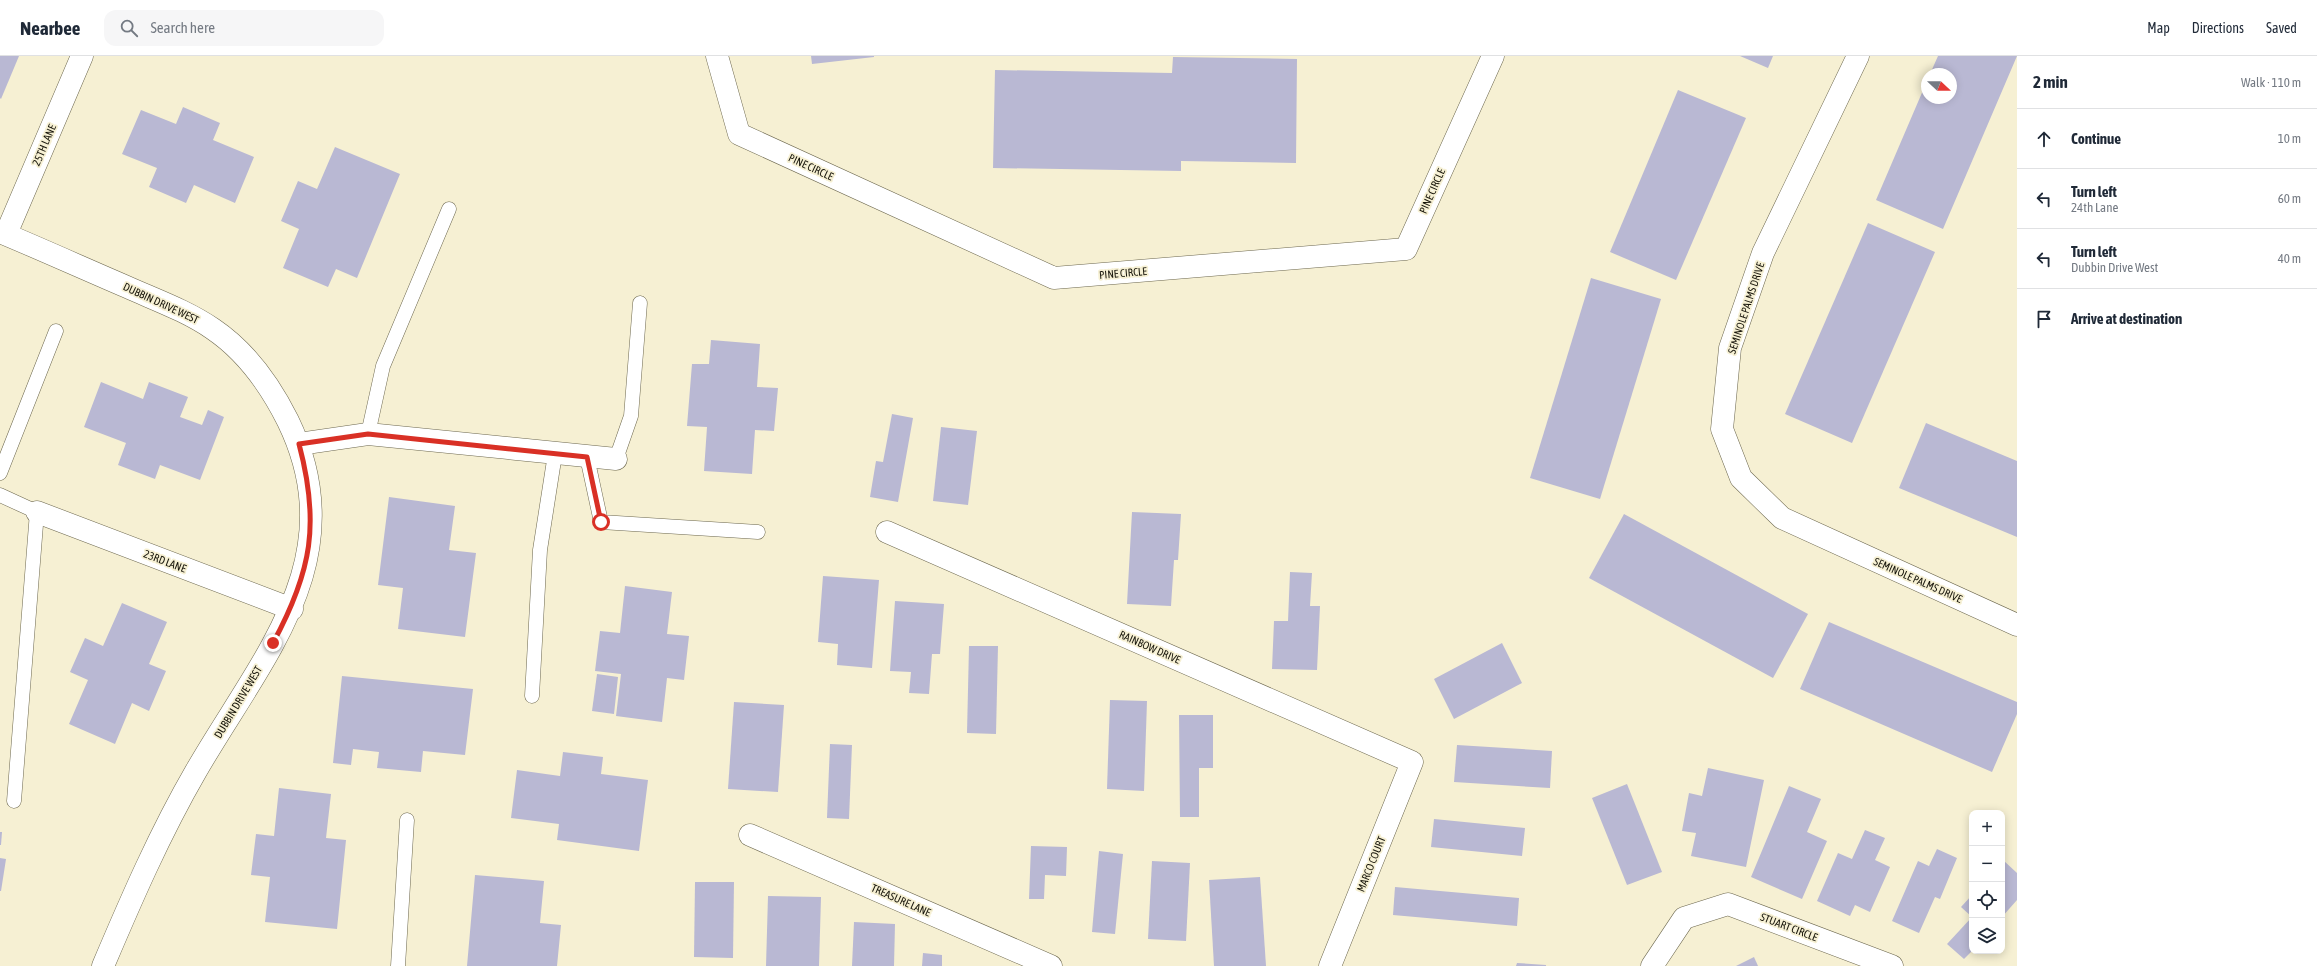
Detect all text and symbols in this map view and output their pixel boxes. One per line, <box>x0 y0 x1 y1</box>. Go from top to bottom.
search box <box>104 10 384 46</box>
text: Nearbee <box>20 17 80 39</box>
icon: search <box>118 17 140 39</box>
text: Search here <box>150 19 215 36</box>
text: Map <box>2147 20 2170 36</box>
text: Directions <box>2192 20 2244 36</box>
text: Saved <box>2266 20 2297 36</box>
north arrow <box>1921 68 1957 104</box>
text: 2 min <box>2033 72 2068 92</box>
text: Walk · 110 m <box>2241 75 2301 90</box>
street label: 25TH LANE <box>30 122 58 168</box>
icon: ahead <box>2033 128 2055 150</box>
text: Continue <box>2071 130 2121 147</box>
text: 10 m <box>2278 131 2301 146</box>
street label: PINE CIRCLE <box>787 151 836 183</box>
street label: PINE CIRCLE <box>1417 166 1447 215</box>
text: Turn left <box>2071 183 2117 200</box>
icon: left <box>2033 188 2055 210</box>
text: 60 m <box>2278 191 2301 206</box>
text: 24th Lane <box>2071 200 2118 215</box>
text: Turn left <box>2071 243 2117 260</box>
icon: left <box>2033 248 2055 270</box>
text: 40 m <box>2278 251 2301 266</box>
street label: SEMINOLE PALMS DRIVE <box>1726 260 1767 355</box>
text: Dubbin Drive West <box>2071 260 2158 275</box>
street label: PINE CIRCLE <box>1099 265 1148 281</box>
street label: DUBBIN DRIVE WEST <box>121 280 201 326</box>
icon: arrive <box>2033 308 2055 330</box>
text: Arrive at destination <box>2071 310 2182 327</box>
route start <box>592 513 610 531</box>
street label: 23RD LANE <box>142 547 188 575</box>
street label: SEMINOLE PALMS DRIVE <box>1872 555 1964 605</box>
street label: RAINBOW DRIVE <box>1118 628 1183 666</box>
route end <box>264 634 282 652</box>
street label: DUBBIN DRIVE WEST <box>212 664 264 740</box>
map controls <box>1969 810 2005 954</box>
button: + <box>1969 810 2005 846</box>
street label: MARCO COURT <box>1354 834 1388 894</box>
button: − <box>1969 846 2005 882</box>
street label: TREASURE LANE <box>869 881 933 919</box>
button: locate <box>1969 882 2005 918</box>
street label: STUART CIRCLE <box>1759 911 1820 944</box>
button: layers <box>1969 918 2005 954</box>

